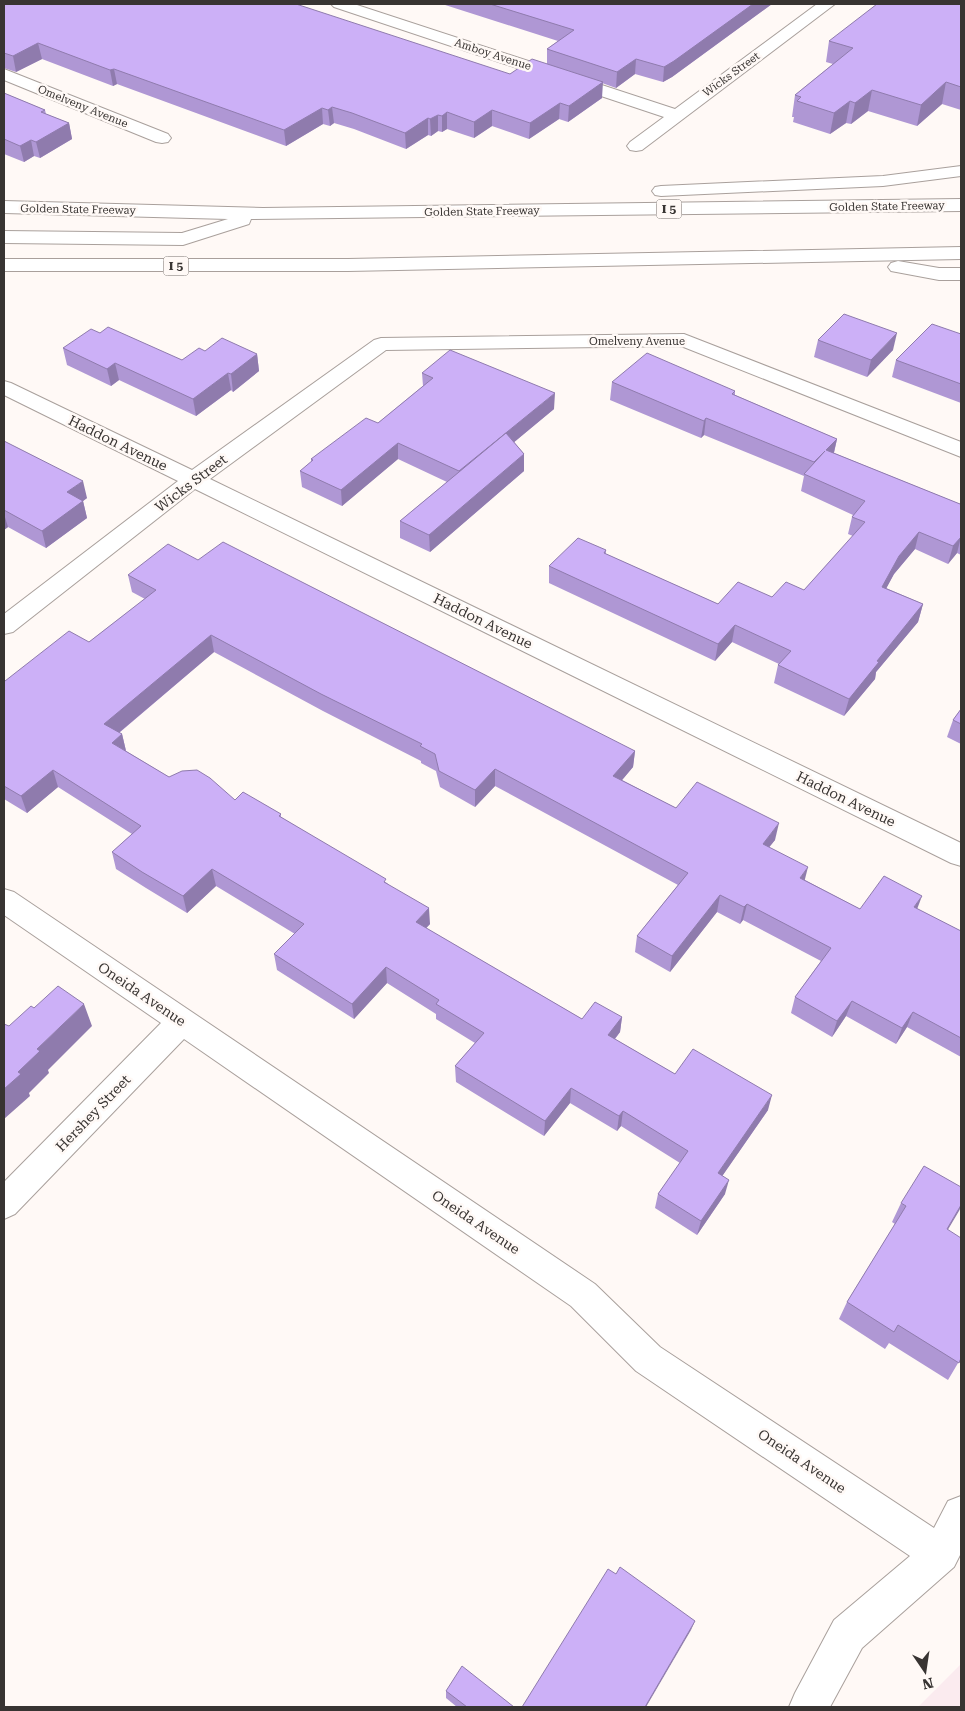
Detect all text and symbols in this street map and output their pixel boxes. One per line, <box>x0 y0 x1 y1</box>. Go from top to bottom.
street label: Amboy Avenue <box>453 36 533 73</box>
street label: Wicks Street <box>700 49 762 99</box>
street label: Omelveny Avenue <box>36 82 130 130</box>
street label: Golden State Freeway <box>829 199 945 214</box>
road number: I 5 <box>656 200 682 218</box>
street label: Golden State Freeway <box>20 202 136 217</box>
street label: Golden State Freeway <box>424 204 540 219</box>
road number: I 5 <box>164 256 188 276</box>
street label: Omelveny Avenue <box>589 335 685 348</box>
street label: Haddon Avenue <box>66 412 170 474</box>
street label: Wicks Street <box>152 451 230 515</box>
street label: Haddon Avenue <box>431 590 535 652</box>
street label: Haddon Avenue <box>794 768 898 830</box>
street label: Oneida Avenue <box>95 959 189 1029</box>
street label: Hershey Street <box>52 1071 134 1155</box>
street label: Oneida Avenue <box>429 1187 523 1257</box>
street label: Oneida Avenue <box>755 1426 849 1496</box>
north arrow <box>900 1646 950 1696</box>
text: N <box>921 1675 935 1693</box>

